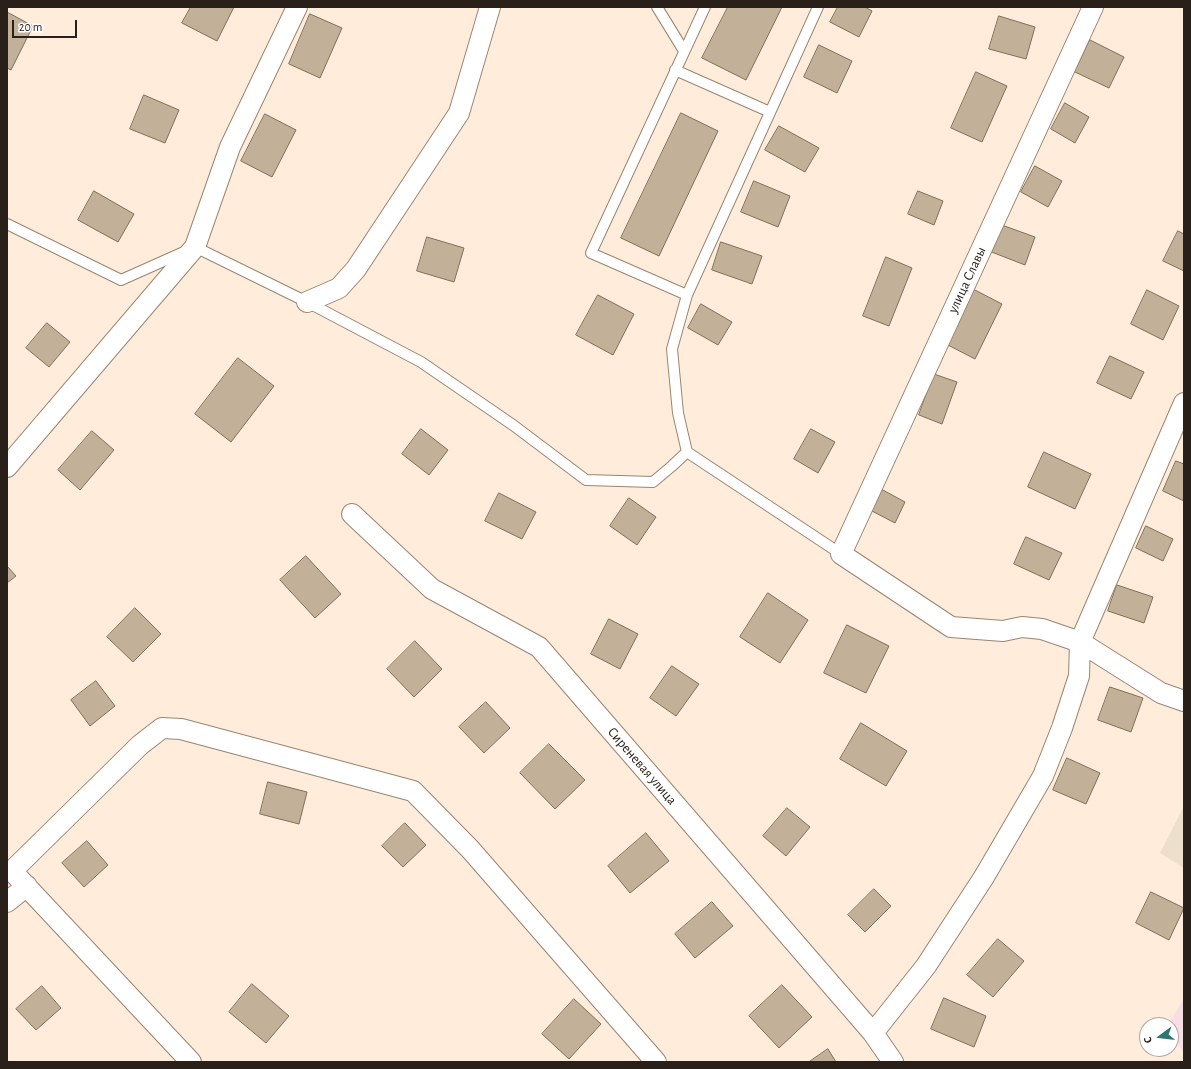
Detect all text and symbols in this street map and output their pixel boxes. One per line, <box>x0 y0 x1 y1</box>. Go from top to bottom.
scale bar <box>14 12 79 38</box>
text: 20 m <box>19 21 42 33</box>
street label: улица Славы <box>944 244 990 316</box>
street label: Сиреневая улица <box>604 724 680 808</box>
north arrow <box>1139 1017 1179 1057</box>
text: С <box>1142 1036 1154 1044</box>

